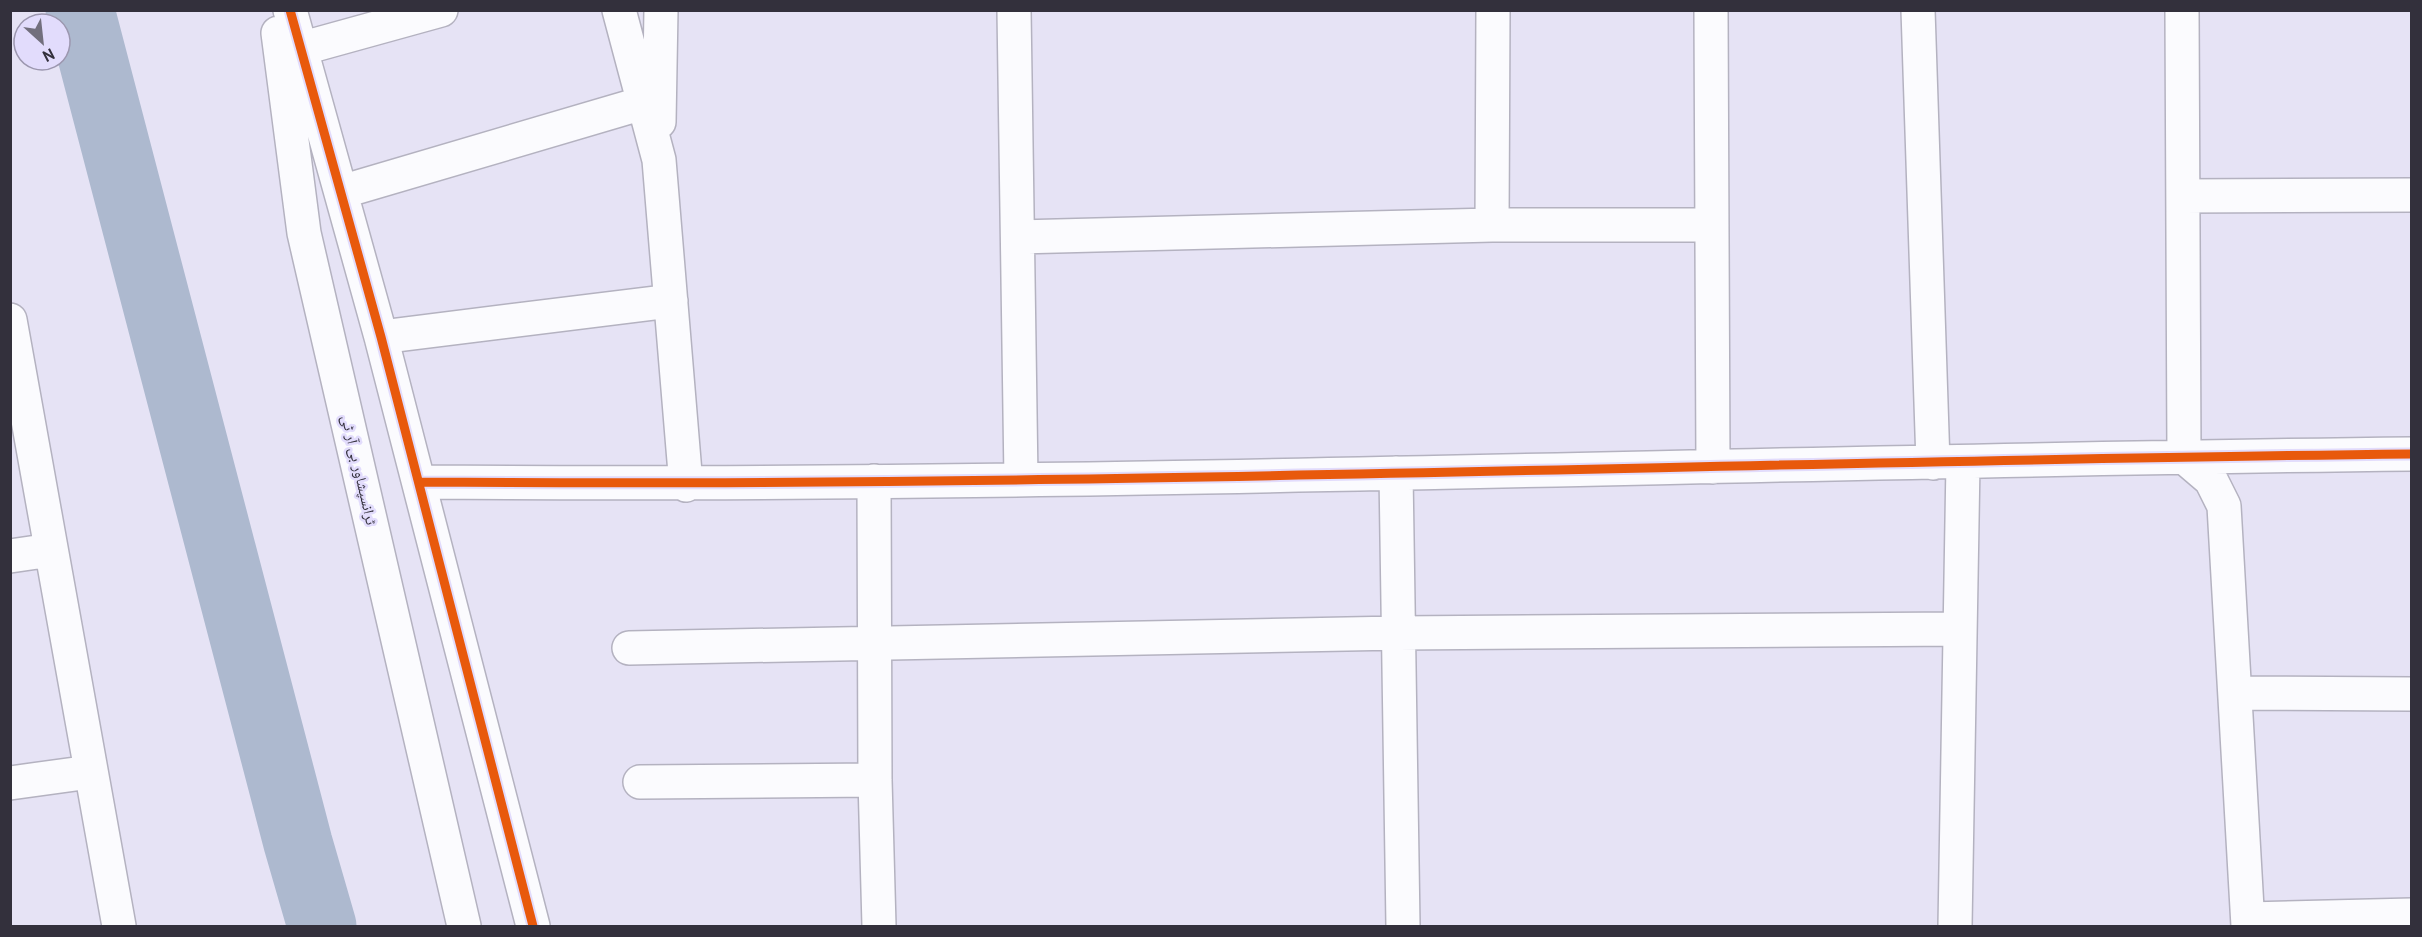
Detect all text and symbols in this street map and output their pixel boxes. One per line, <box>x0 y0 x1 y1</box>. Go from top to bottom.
north arrow <box>12 12 72 72</box>
text: N <box>40 44 58 67</box>
street label: ٹرانسپشاور بی آر ٹی <box>337 413 381 527</box>

